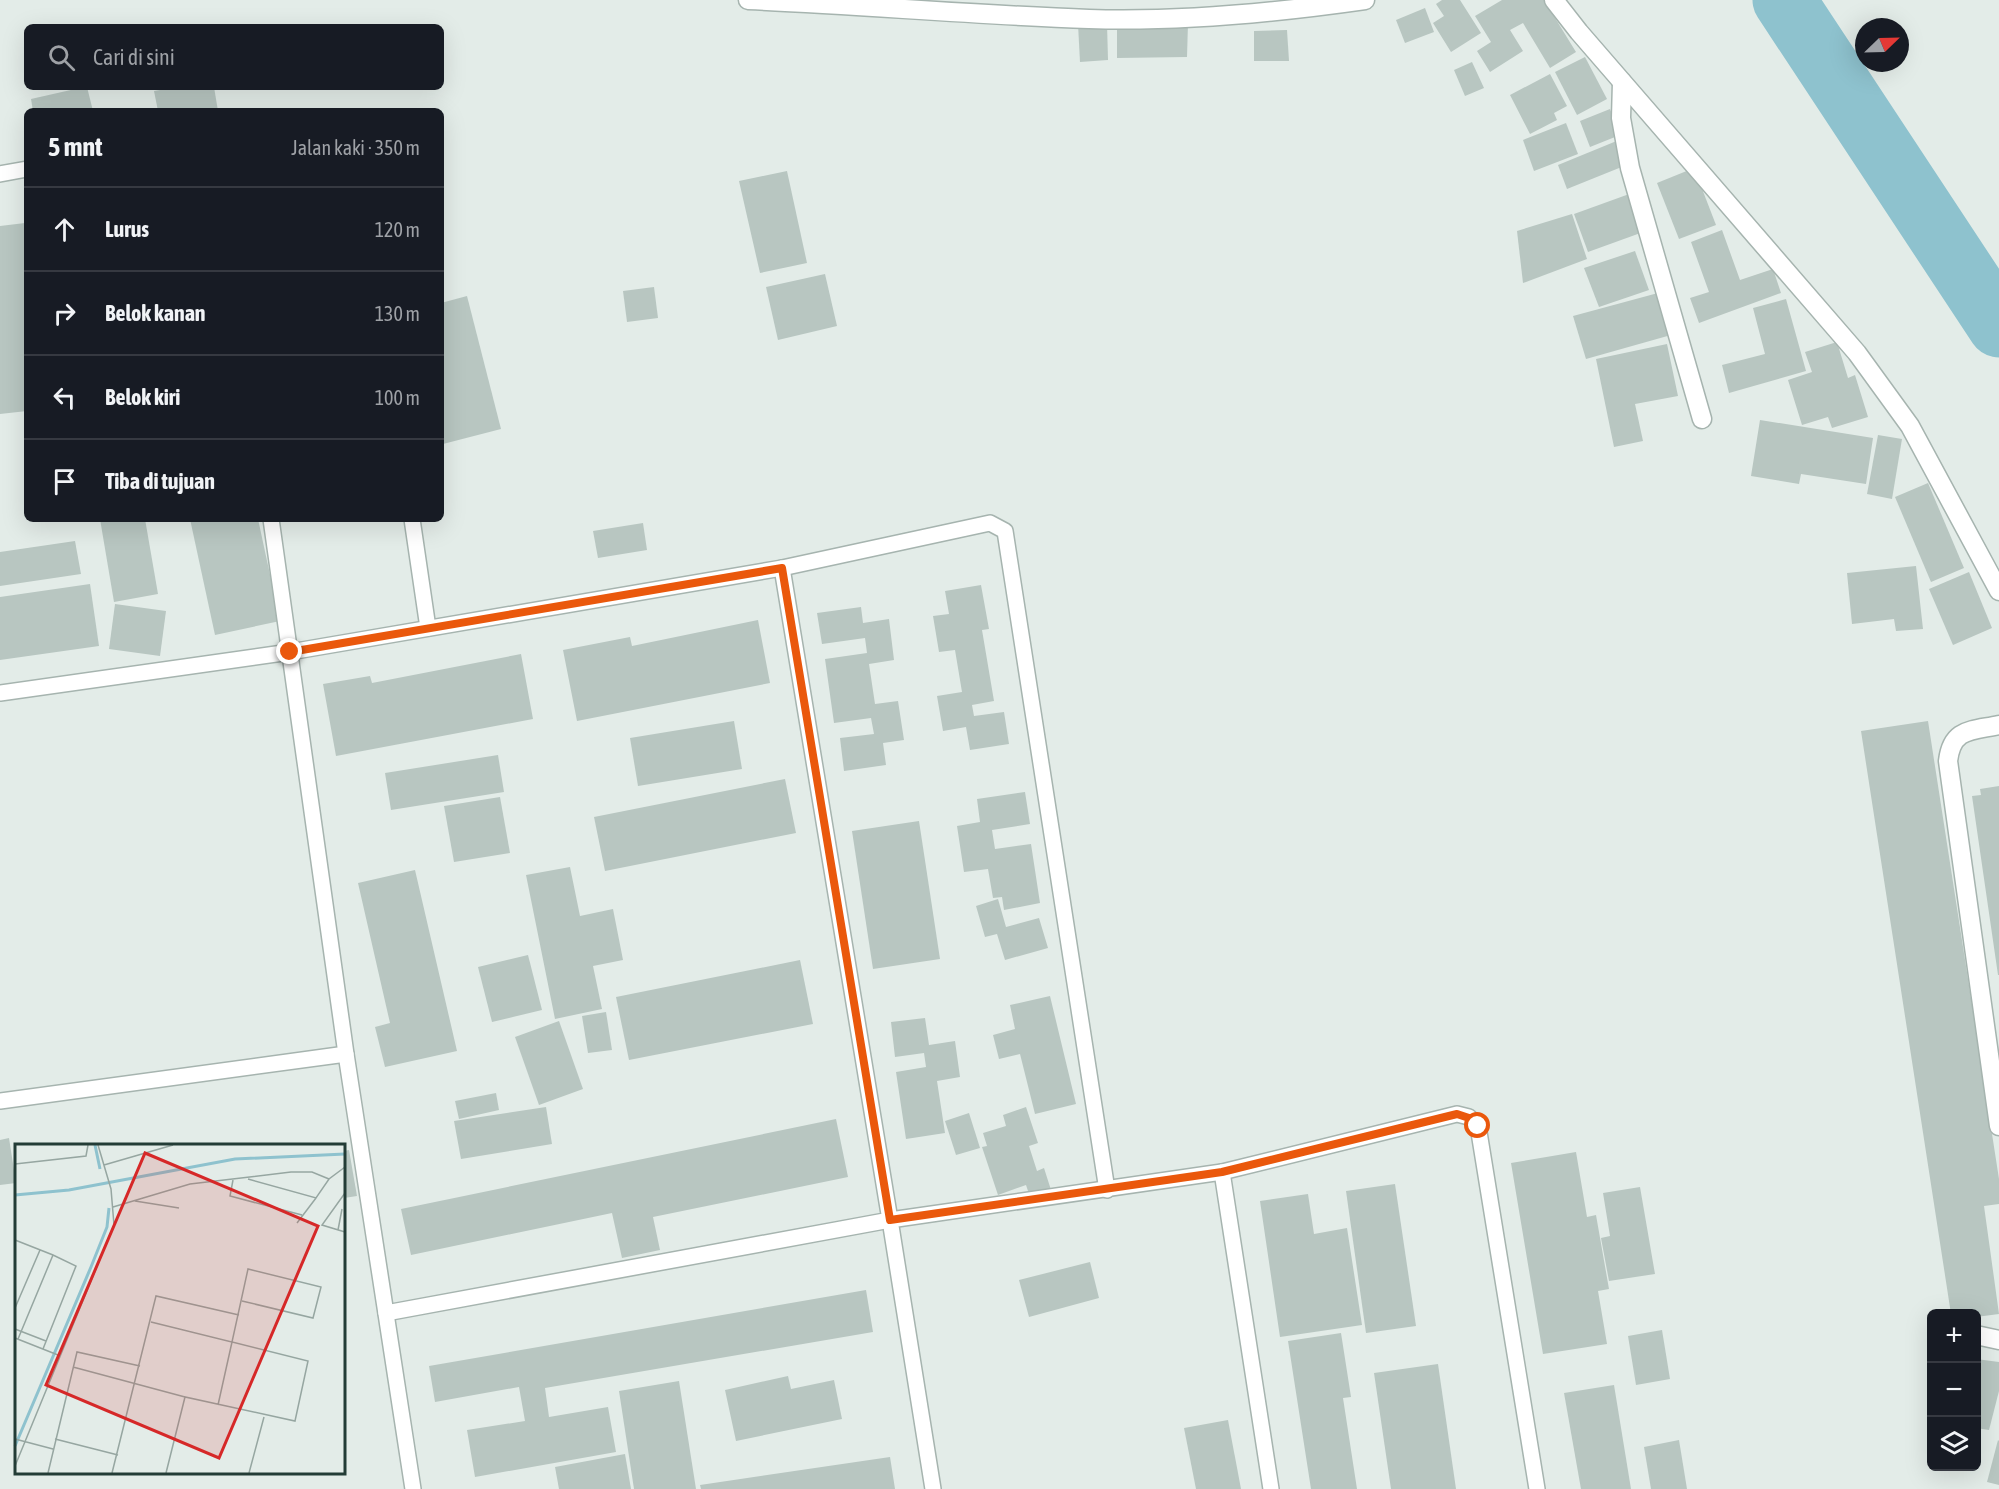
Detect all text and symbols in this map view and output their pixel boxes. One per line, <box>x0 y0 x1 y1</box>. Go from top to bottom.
north arrow <box>1855 18 1909 72</box>
search box <box>24 24 444 90</box>
icon: search <box>45 41 78 74</box>
text: Cari di sini <box>93 44 175 70</box>
text: 5 mnt <box>48 132 103 162</box>
text: Jalan kaki · 350 m <box>291 136 420 159</box>
icon: ahead <box>48 213 81 246</box>
text: Lurus <box>105 216 149 242</box>
text: 120 m <box>375 218 420 241</box>
icon: right <box>48 297 81 330</box>
text: Belok kanan <box>105 300 206 326</box>
text: 130 m <box>375 302 420 325</box>
icon: left <box>48 381 81 414</box>
text: Belok kiri <box>105 384 180 410</box>
text: 100 m <box>375 386 420 409</box>
icon: arrive <box>48 465 81 498</box>
text: Tiba di tujuan <box>105 468 215 494</box>
route end <box>276 638 302 664</box>
route start <box>1464 1112 1490 1138</box>
inset map <box>15 1144 345 1474</box>
map controls <box>1927 1309 1981 1471</box>
button: + <box>1927 1309 1981 1363</box>
button: − <box>1927 1363 1981 1417</box>
button: layers <box>1927 1417 1981 1471</box>

